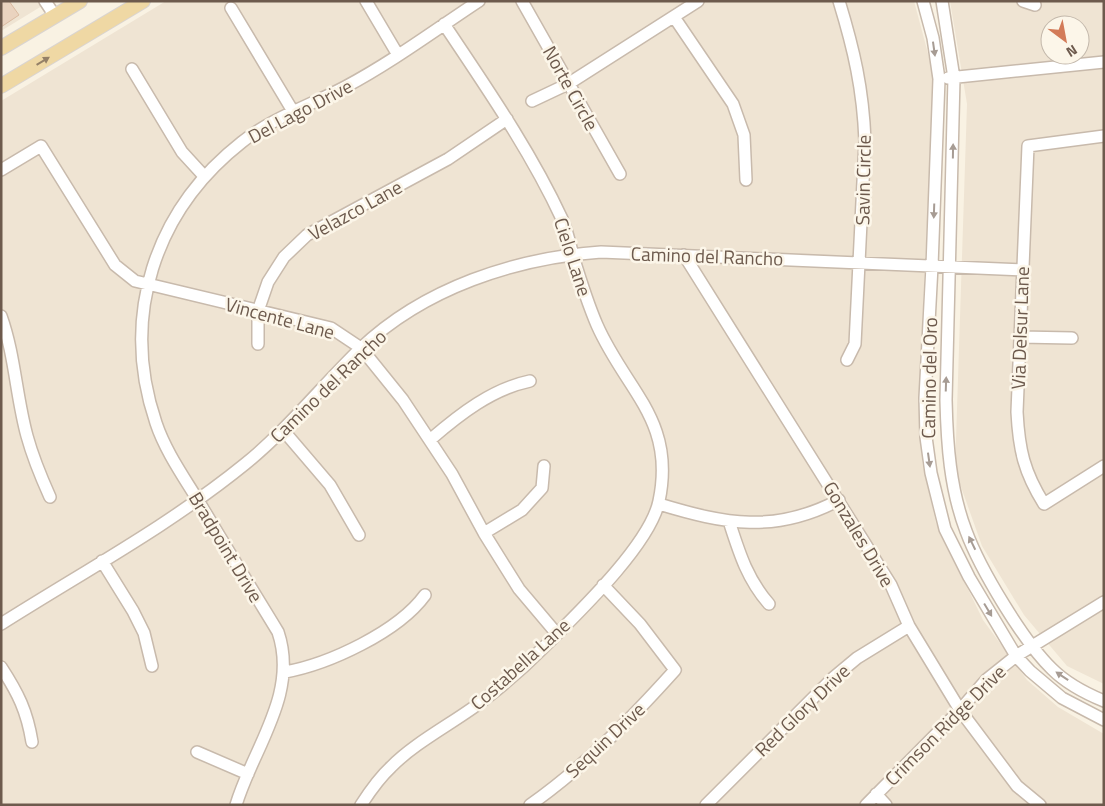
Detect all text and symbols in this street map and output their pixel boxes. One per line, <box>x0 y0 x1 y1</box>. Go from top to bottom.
north arrow <box>1040 15 1090 65</box>
street label: Norte Circle <box>536 40 607 135</box>
text: N <box>1062 40 1082 63</box>
one-way arrow <box>930 41 938 57</box>
one-way arrow <box>37 57 50 66</box>
street label: Del Lago Drive <box>242 71 357 150</box>
street label: Savin Circle <box>847 134 878 226</box>
one-way arrow <box>949 143 957 159</box>
street label: Velazco Lane <box>303 172 407 247</box>
one-way arrow <box>930 203 938 219</box>
street label: Cielo Lane <box>547 214 600 300</box>
street label: Camino del Rancho <box>630 238 784 273</box>
street label: Via Delsur Lane <box>1003 266 1036 390</box>
street label: Vincente Lane <box>222 289 338 346</box>
street label: Camino del Oro <box>913 317 944 439</box>
street label: Camino del Rancho <box>263 322 393 449</box>
one-way arrow <box>943 376 951 392</box>
one-way arrow <box>925 453 933 469</box>
street label: Gonzales Drive <box>816 475 902 592</box>
street label: Bradpoint Drive <box>182 486 271 608</box>
one-way arrow <box>968 536 976 550</box>
one-way arrow <box>984 603 993 616</box>
street label: Costabella Lane <box>463 611 576 716</box>
street label: Red Glory Drive <box>747 656 856 763</box>
street label: Crimson Ridge Drive <box>877 657 1012 792</box>
one-way arrow <box>1055 672 1068 681</box>
street label: Sequin Drive <box>558 695 651 784</box>

